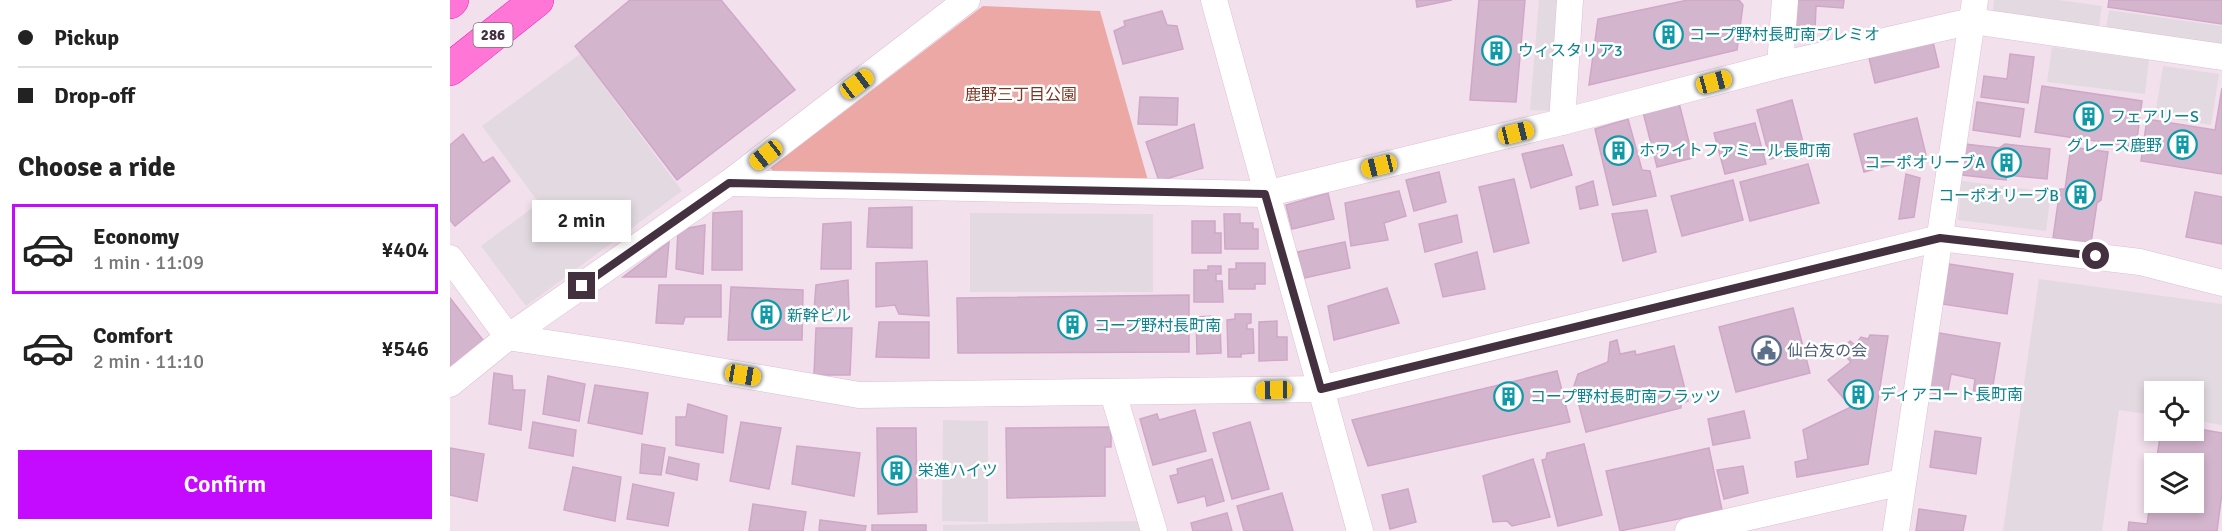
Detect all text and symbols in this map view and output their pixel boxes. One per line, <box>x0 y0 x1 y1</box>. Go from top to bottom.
building icon: コープ野村長町南プレミオ <box>1652 18 1684 50</box>
road number: 286 <box>474 23 513 47</box>
text: Pickup <box>54 24 119 51</box>
place label: コープ野村長町南プレミオ <box>1689 25 1880 45</box>
building icon: ウィスタリア3 <box>1481 34 1513 66</box>
place label: ウィスタリア3 <box>1518 41 1623 61</box>
car <box>837 66 877 102</box>
car <box>1694 69 1734 95</box>
text: Drop-off <box>54 82 135 109</box>
park label: 鹿野三丁目公園 <box>965 85 1077 105</box>
building icon: フェアリーS <box>2073 100 2105 132</box>
place label: フェアリーS <box>2110 107 2199 127</box>
car <box>1496 120 1536 146</box>
building icon: グレース鹿野 <box>2167 129 2199 161</box>
building icon: ホワイトファミール長町南 <box>1602 134 1634 166</box>
place label: グレース鹿野 <box>2067 136 2162 156</box>
car <box>746 137 786 173</box>
place label: ホワイトファミール長町南 <box>1639 141 1831 161</box>
building icon: コーポオリーブA <box>1990 146 2022 178</box>
text: Choose a ride <box>18 151 176 184</box>
car <box>1359 153 1399 179</box>
place label: コーポオリーブA <box>1864 153 1985 173</box>
building icon: コーポオリーブB <box>2064 179 2096 211</box>
place label: コーポオリーブB <box>1938 186 2059 206</box>
callout: 2 min <box>532 199 632 241</box>
text: 2 min <box>558 208 605 233</box>
icon: car <box>21 222 75 276</box>
text: Economy <box>93 223 179 250</box>
text: ¥404 <box>381 236 429 263</box>
route start <box>2082 242 2109 269</box>
text: 1 min · 11:09 <box>93 250 204 275</box>
route end <box>568 272 595 299</box>
building icon: 新幹ビル <box>750 299 782 331</box>
place label: 新幹ビル <box>787 306 851 326</box>
building icon: コープ野村長町南 <box>1057 309 1089 341</box>
place label: コープ野村長町南 <box>1094 316 1221 336</box>
icon: car <box>21 321 75 375</box>
text: Comfort <box>93 322 173 349</box>
public building icon: 仙台友の会 <box>1750 334 1782 366</box>
text: ¥546 <box>381 335 429 362</box>
place label: 仙台友の会 <box>1787 341 1867 361</box>
text: 2 min · 11:10 <box>93 349 204 374</box>
car <box>724 363 762 387</box>
building icon: ディアコート長町南 <box>1843 378 1875 410</box>
building icon: コープ野村長町南フラッツ <box>1493 380 1525 412</box>
car <box>1256 381 1292 399</box>
map controls <box>2144 381 2204 513</box>
button: locate <box>2144 381 2204 441</box>
place label: ディアコート長町南 <box>1880 385 2023 405</box>
place label: コープ野村長町南フラッツ <box>1530 387 1721 407</box>
button: Confirm <box>18 450 432 519</box>
button: layers <box>2144 453 2204 513</box>
building icon: 栄進ハイツ <box>881 454 913 486</box>
place label: 栄進ハイツ <box>918 461 998 481</box>

